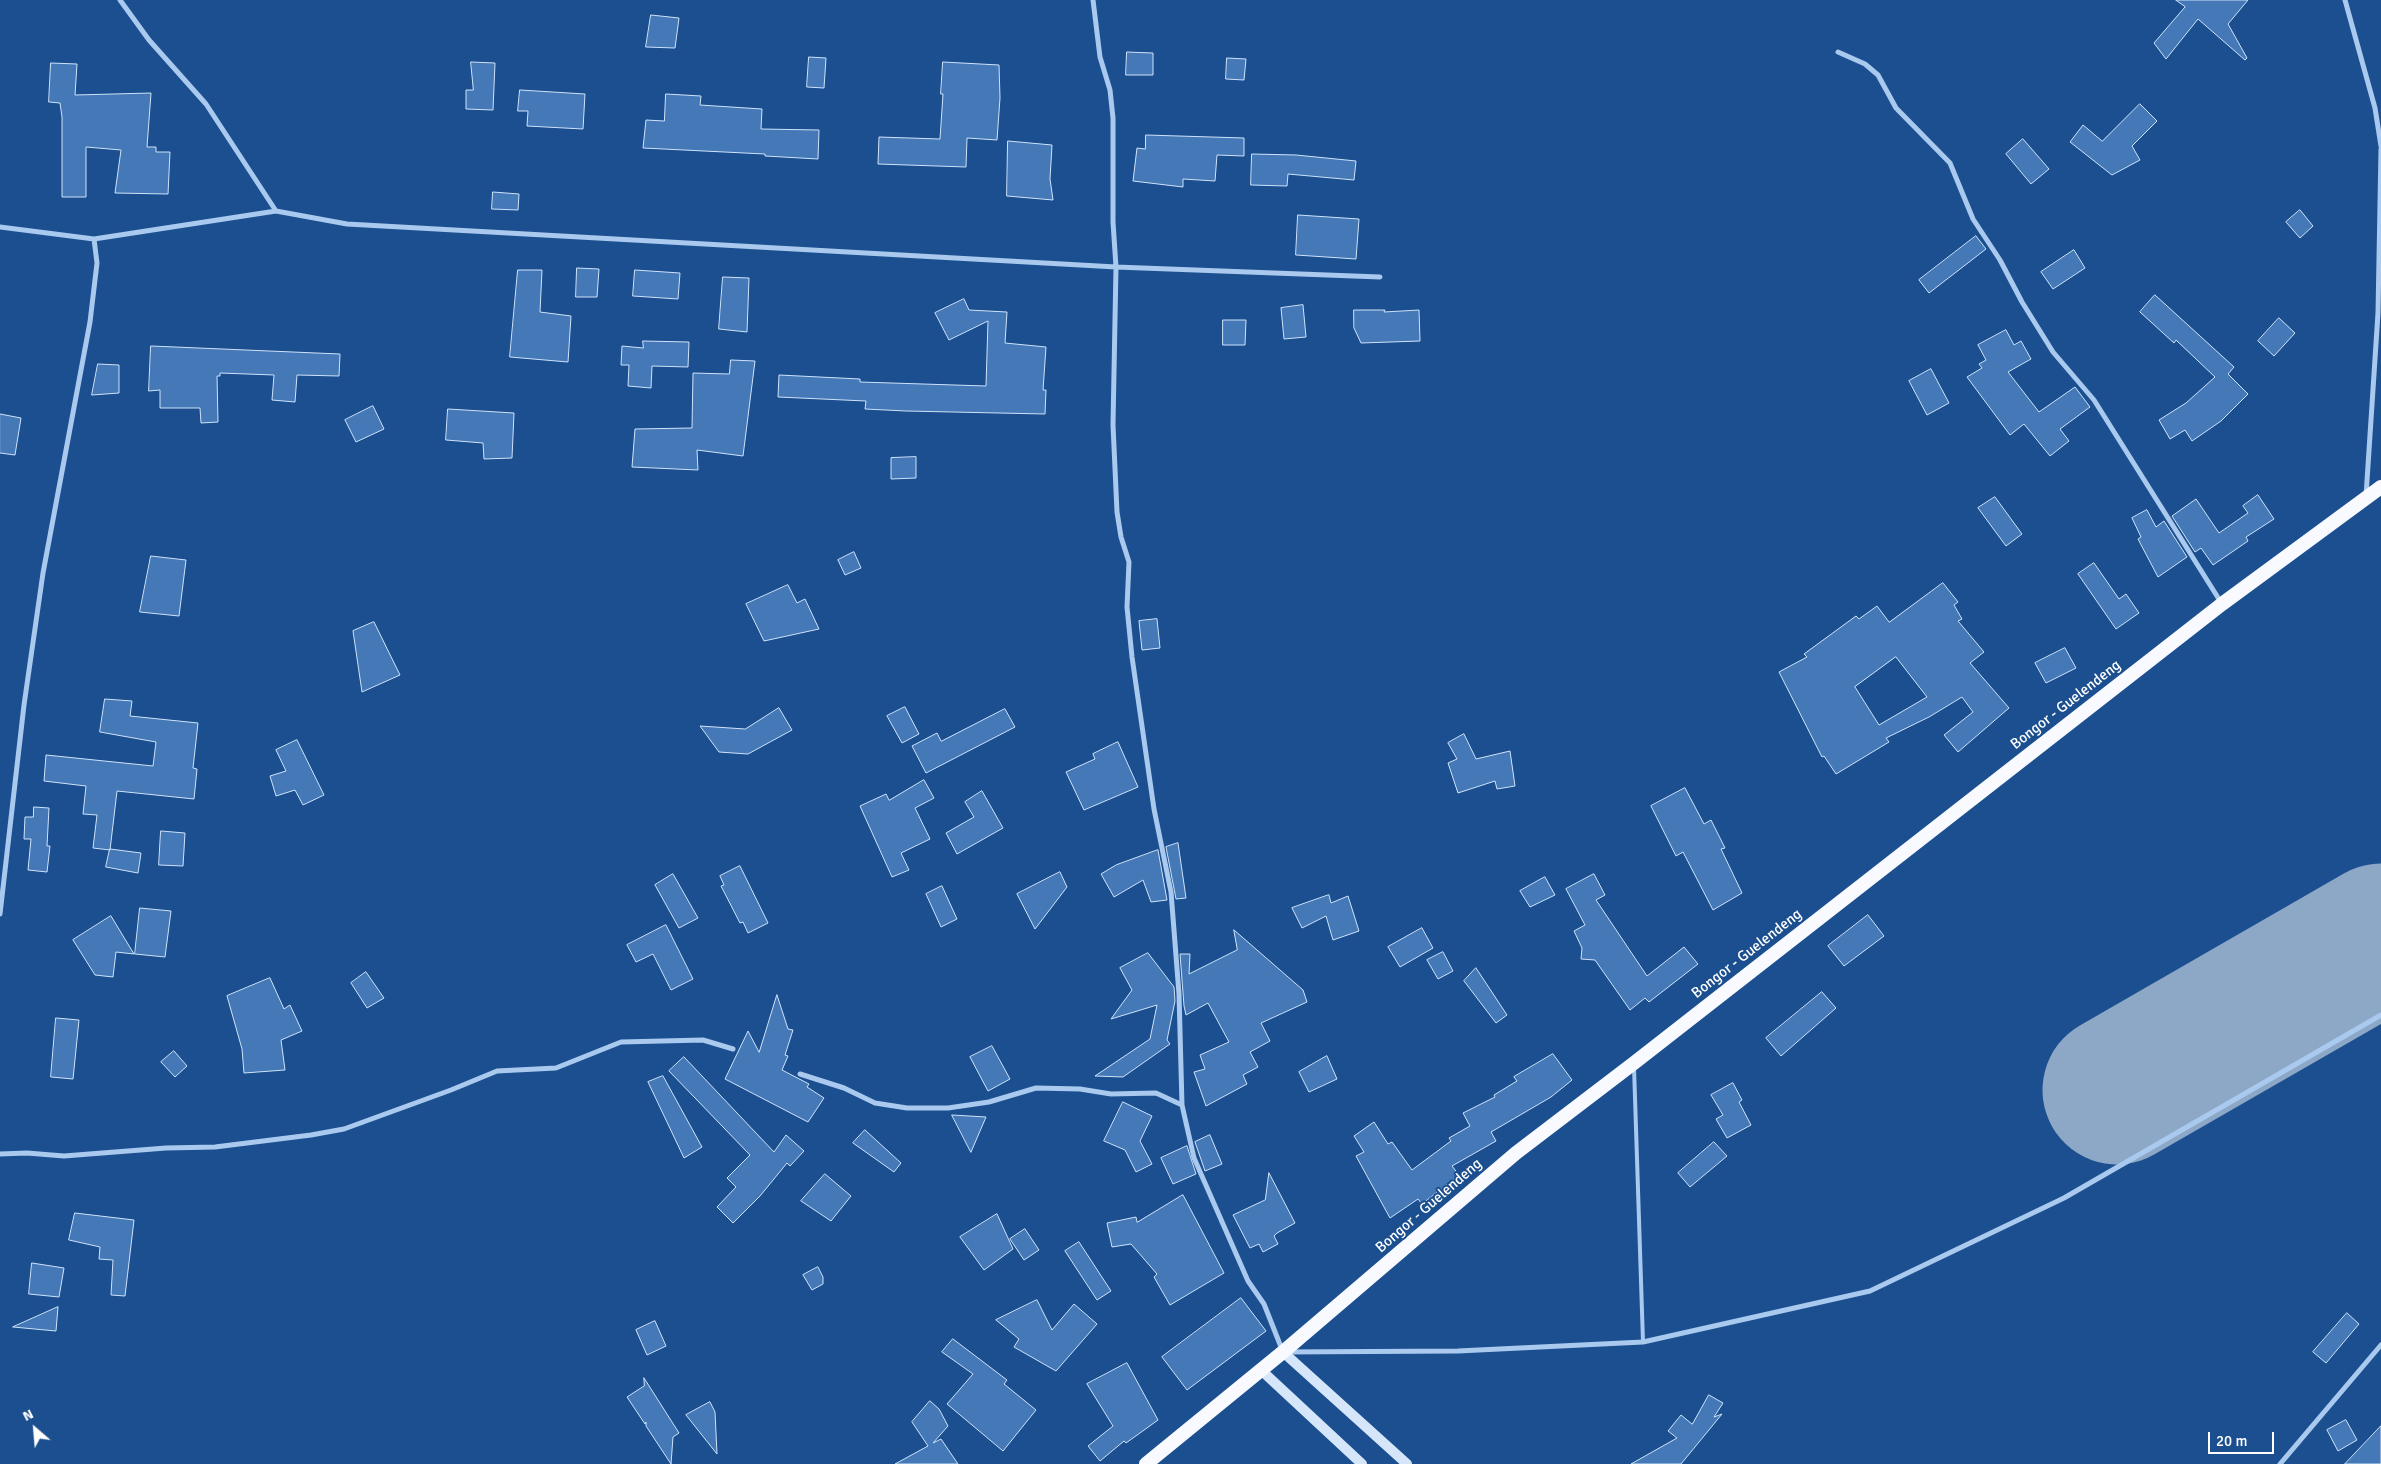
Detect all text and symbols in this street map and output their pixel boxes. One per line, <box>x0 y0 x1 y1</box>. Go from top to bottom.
street label: Bongor - Guelendeng <box>2007 656 2125 754</box>
street label: Bongor - Guelendeng <box>1688 905 1806 1003</box>
street label: Bongor - Guelendeng <box>1372 1155 1486 1257</box>
north arrow <box>10 1404 60 1454</box>
text: N <box>20 1405 36 1425</box>
scale bar <box>2211 1422 2277 1454</box>
text: 20 m <box>2216 1432 2247 1450</box>

